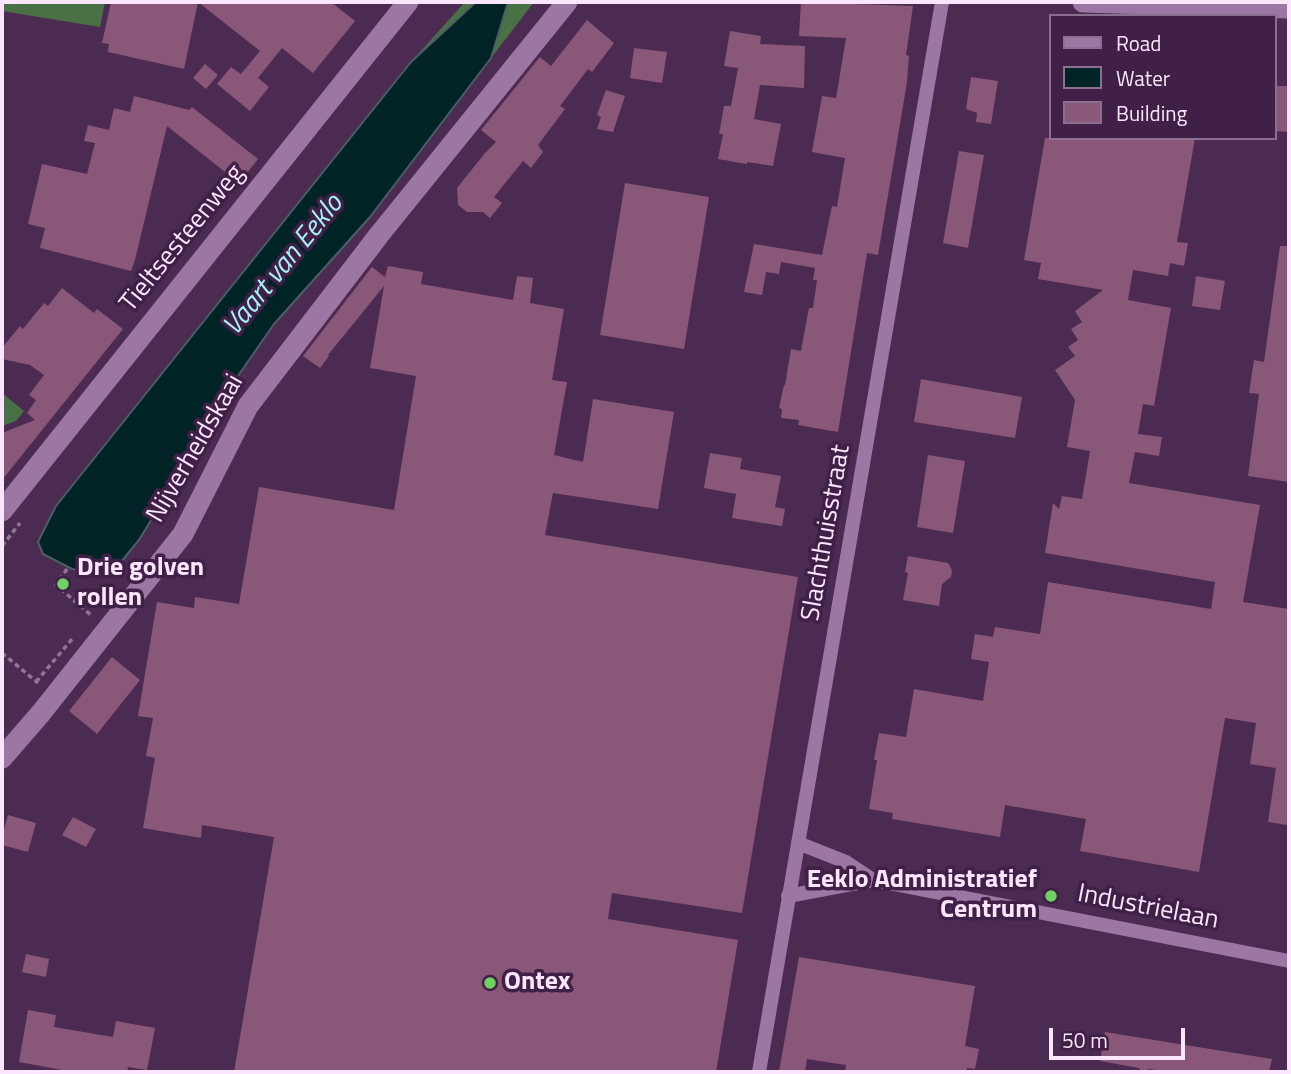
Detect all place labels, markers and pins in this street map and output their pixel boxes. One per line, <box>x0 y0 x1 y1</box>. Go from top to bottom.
place label: Drie golven rollen <box>77 553 204 614</box>
marker: Drie golven rollen <box>55 576 71 592</box>
place label: Eeklo Administratief Centrum <box>807 865 1037 926</box>
marker: Eeklo Administratief Centrum <box>1043 888 1059 904</box>
place label: Ontex <box>504 967 570 999</box>
marker: Ontex <box>482 975 498 991</box>

